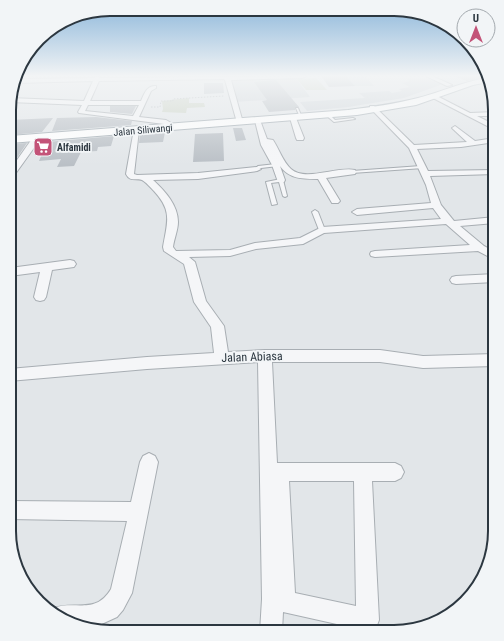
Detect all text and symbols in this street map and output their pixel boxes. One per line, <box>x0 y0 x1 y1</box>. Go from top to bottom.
north arrow <box>456 8 496 48</box>
text: U <box>473 12 479 25</box>
street label: Jalan Siliwangi <box>113 122 173 138</box>
supermarket icon: Alfamidi <box>32 136 54 158</box>
place label: Alfamidi <box>57 142 91 153</box>
street label: Jalan Abiasa <box>221 349 283 365</box>

